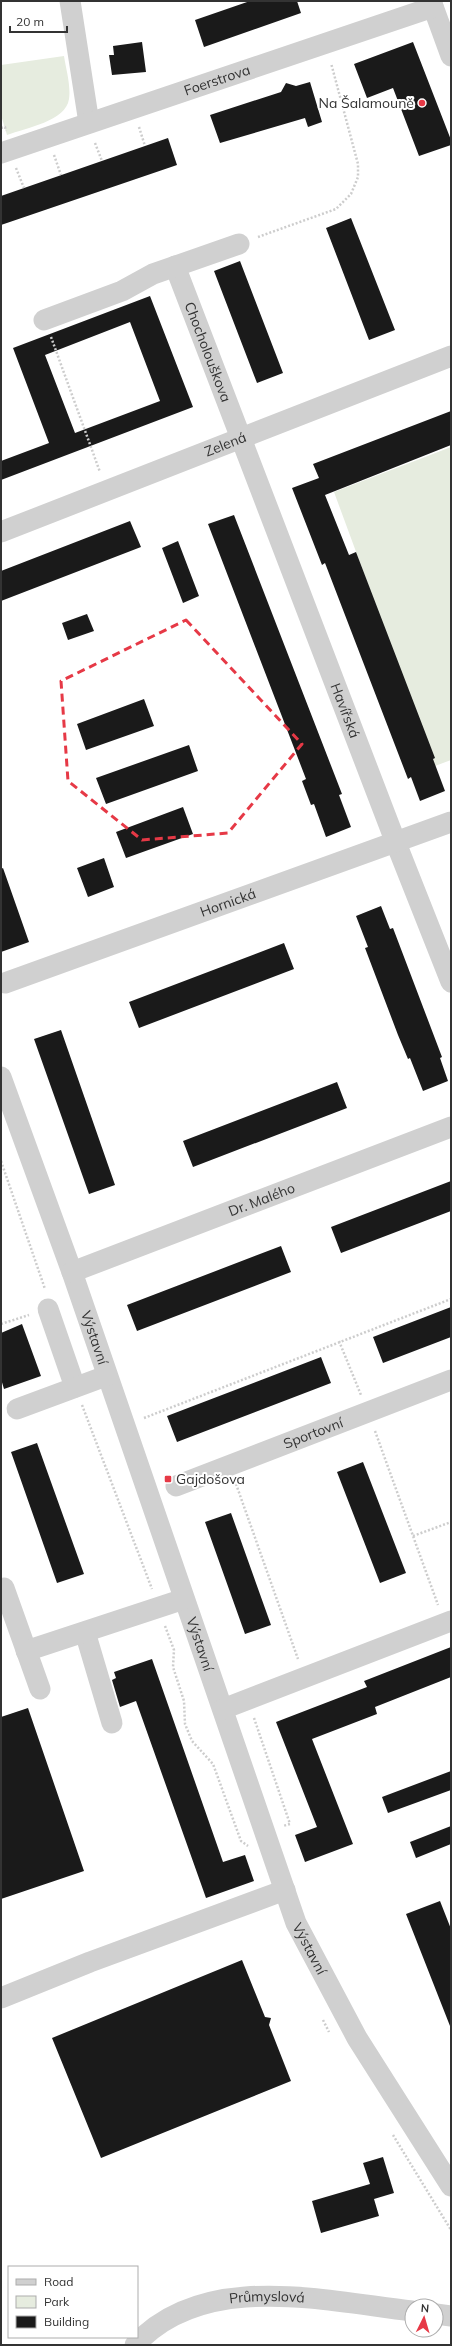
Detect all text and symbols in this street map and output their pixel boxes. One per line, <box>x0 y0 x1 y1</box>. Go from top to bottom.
scale bar <box>10 8 67 34</box>
text: 20 m <box>16 14 44 29</box>
street label: Foerstrova <box>182 60 252 100</box>
place label: Na Šalamouně <box>318 94 414 112</box>
marker: Na Šalamouně <box>417 98 427 108</box>
street label: Chocholouškova <box>181 299 235 405</box>
street label: Zelená <box>202 428 249 460</box>
street label: Havířská <box>327 680 364 741</box>
street label: Hornická <box>198 884 258 921</box>
street label: Dr. Malého <box>226 1179 297 1220</box>
street label: Výstavní <box>77 1308 112 1368</box>
street label: Sportovní <box>281 1413 346 1453</box>
place label: Gajdošova <box>176 1470 245 1488</box>
marker: Gajdošova <box>163 1474 173 1484</box>
street label: Výstavní <box>182 1615 218 1674</box>
street label: Výstavní <box>289 1920 331 1978</box>
legend <box>8 2266 138 2338</box>
text: Road <box>44 2274 73 2289</box>
street label: Průmyslová <box>228 2287 305 2308</box>
text: Park <box>44 2294 70 2309</box>
north arrow <box>404 2298 444 2338</box>
text: N <box>420 2301 430 2315</box>
text: Building <box>44 2314 89 2329</box>

